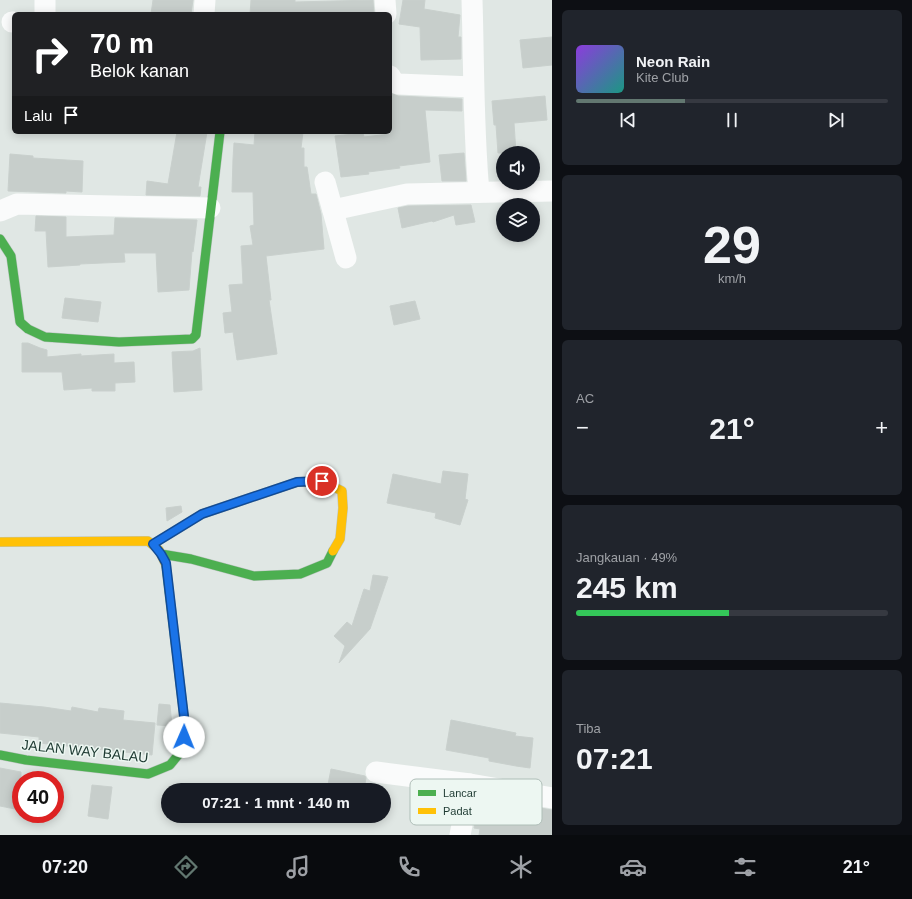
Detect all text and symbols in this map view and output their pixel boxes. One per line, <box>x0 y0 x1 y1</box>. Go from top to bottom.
icon: right <box>24 28 76 80</box>
text: 70 m <box>90 28 154 59</box>
text: Neon Rain <box>636 53 710 70</box>
text: Belok kanan <box>90 61 189 81</box>
text: Kite Club <box>636 70 689 85</box>
icon: arrive <box>60 104 82 126</box>
text: Lalu <box>24 107 52 124</box>
icon: previous <box>617 109 639 131</box>
icon: pause <box>721 109 743 131</box>
icon: next <box>825 109 847 131</box>
map controls <box>496 146 540 242</box>
button: sound <box>496 146 540 190</box>
button: layers <box>496 198 540 242</box>
text: 29 <box>703 216 761 274</box>
text: km/h <box>718 271 746 286</box>
text: AC <box>576 391 594 406</box>
text: 21° <box>709 412 755 445</box>
text: − <box>576 415 589 440</box>
text: + <box>875 415 888 440</box>
pin <box>305 464 339 498</box>
icon: arrive <box>311 470 333 492</box>
text: Jangkauan · 49% <box>576 550 677 565</box>
text: 245 km <box>576 571 678 604</box>
position arrow <box>163 716 205 758</box>
text: Tiba <box>576 721 601 736</box>
street label: JALAN WAY BALAU <box>21 736 149 766</box>
text: 07:21 <box>576 742 653 775</box>
speed limit sign: 40 <box>12 771 64 823</box>
legend <box>410 779 542 825</box>
text: Lancar <box>443 787 477 799</box>
text: 07:21 · 1 mnt · 140 m <box>202 794 350 811</box>
text: Padat <box>443 805 472 817</box>
icon: directions <box>172 853 200 881</box>
icon: music <box>284 853 312 881</box>
icon: phone <box>395 853 423 881</box>
icon: climate <box>507 853 535 881</box>
icon: car <box>619 853 647 881</box>
icon: filters <box>731 853 759 881</box>
text: 07:20 <box>42 857 88 877</box>
text: 21° <box>843 857 870 877</box>

